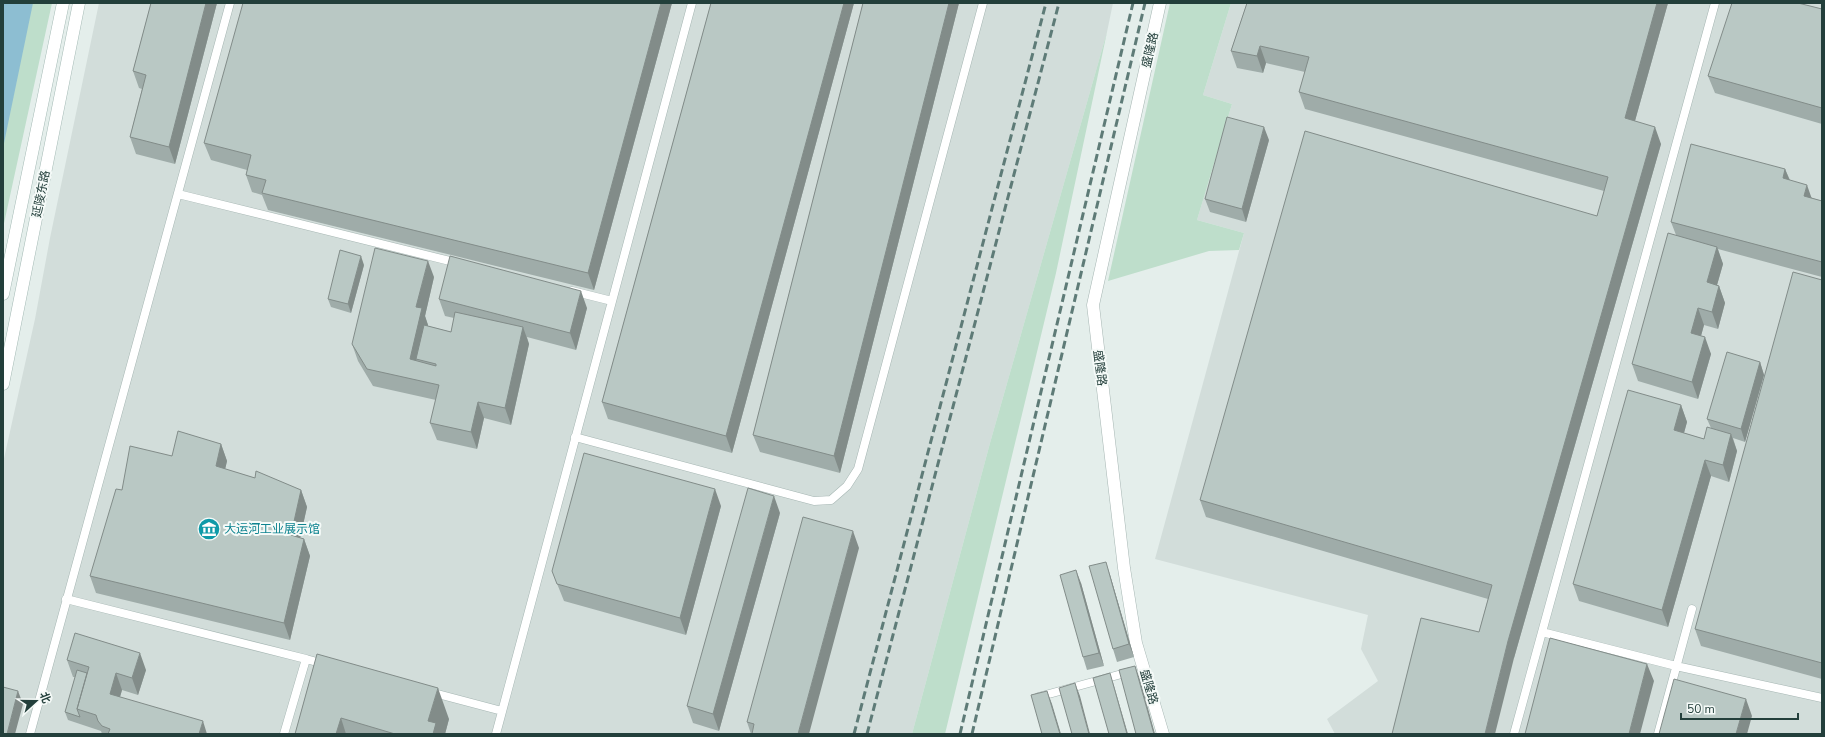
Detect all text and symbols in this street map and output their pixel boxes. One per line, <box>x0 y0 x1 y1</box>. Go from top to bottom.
street label: 盛隆路 <box>1138 31 1162 69</box>
street label: 延陵东路 <box>29 169 53 219</box>
street label: 盛隆路 <box>1090 349 1110 387</box>
museum icon: 大运河工业展示馆 <box>196 516 222 542</box>
place label: 大运河工业展示馆 <box>224 521 320 537</box>
street label: 盛隆路 <box>1136 667 1162 707</box>
north arrow <box>16 681 56 721</box>
text: 北 <box>36 690 54 705</box>
scale bar <box>1681 695 1798 721</box>
text: 50 m <box>1687 701 1715 717</box>

